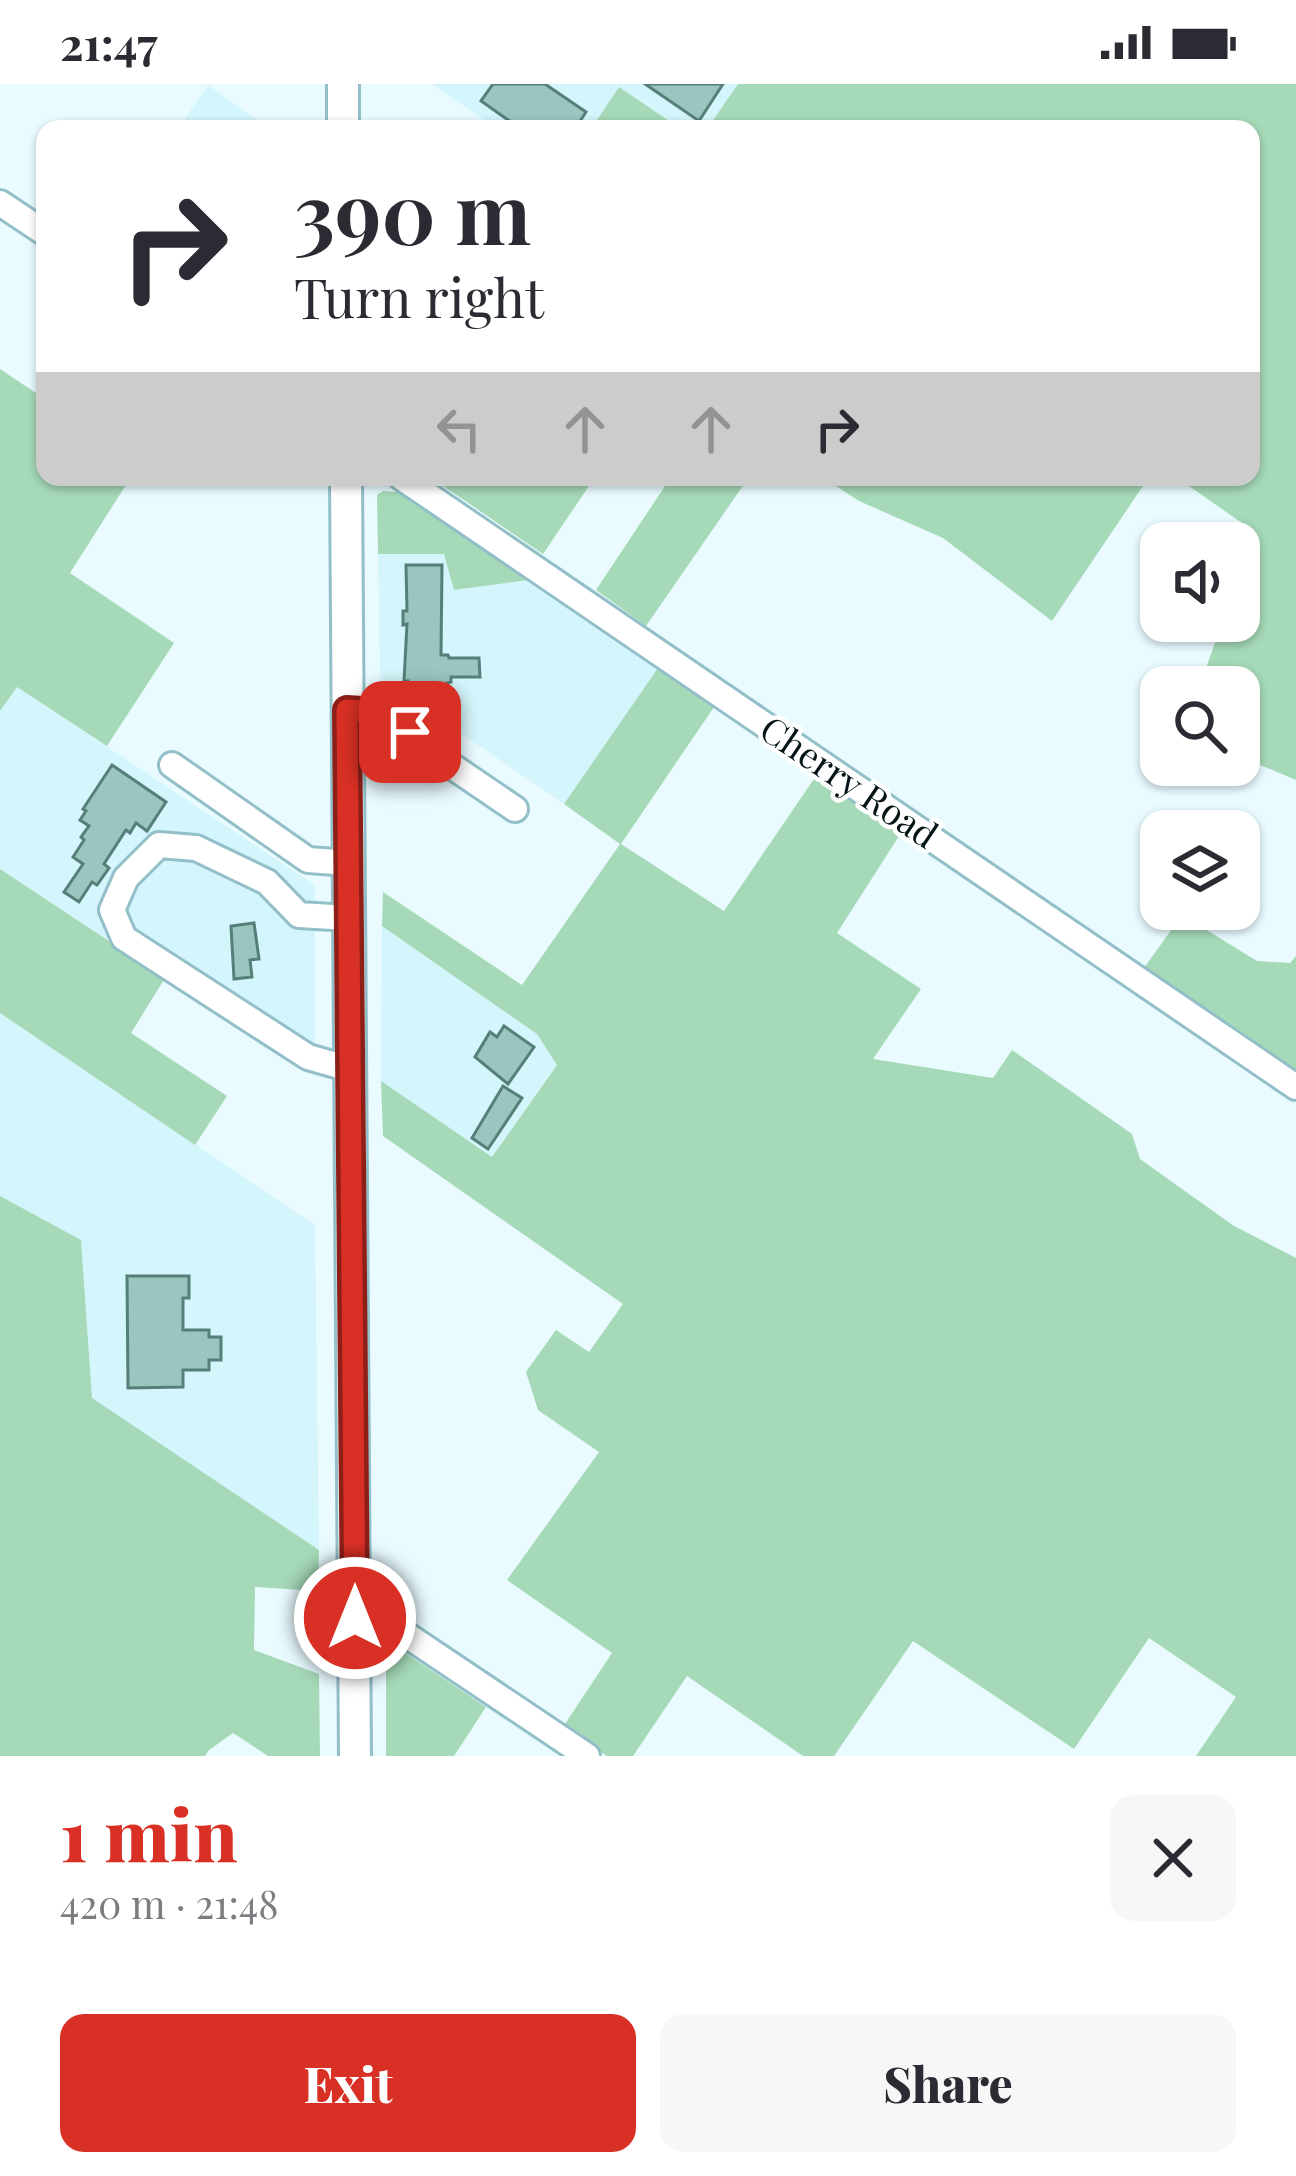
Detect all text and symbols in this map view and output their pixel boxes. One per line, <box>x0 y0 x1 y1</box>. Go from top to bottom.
text: 21:47 <box>60 12 158 72</box>
text: 390 m <box>294 154 531 266</box>
icon: right <box>96 168 252 324</box>
text: Turn right <box>294 261 544 333</box>
icon: left <box>426 396 492 462</box>
icon: ahead <box>552 396 618 462</box>
icon: ahead <box>678 396 744 462</box>
icon: right <box>804 396 870 462</box>
map controls <box>1140 522 1260 930</box>
button: sound <box>1140 522 1260 642</box>
button: search <box>1140 666 1260 786</box>
pin <box>359 681 461 783</box>
icon: arrive <box>377 699 443 765</box>
street label: Cherry Road <box>752 703 948 857</box>
button: layers <box>1140 810 1260 930</box>
position arrow <box>292 1555 418 1681</box>
text: 1 min <box>60 1784 238 1880</box>
button: close <box>1110 1795 1236 1921</box>
text: 420 m · 21:48 <box>60 1877 278 1929</box>
button: Exit <box>60 2014 636 2152</box>
button: Share <box>660 2014 1236 2152</box>

